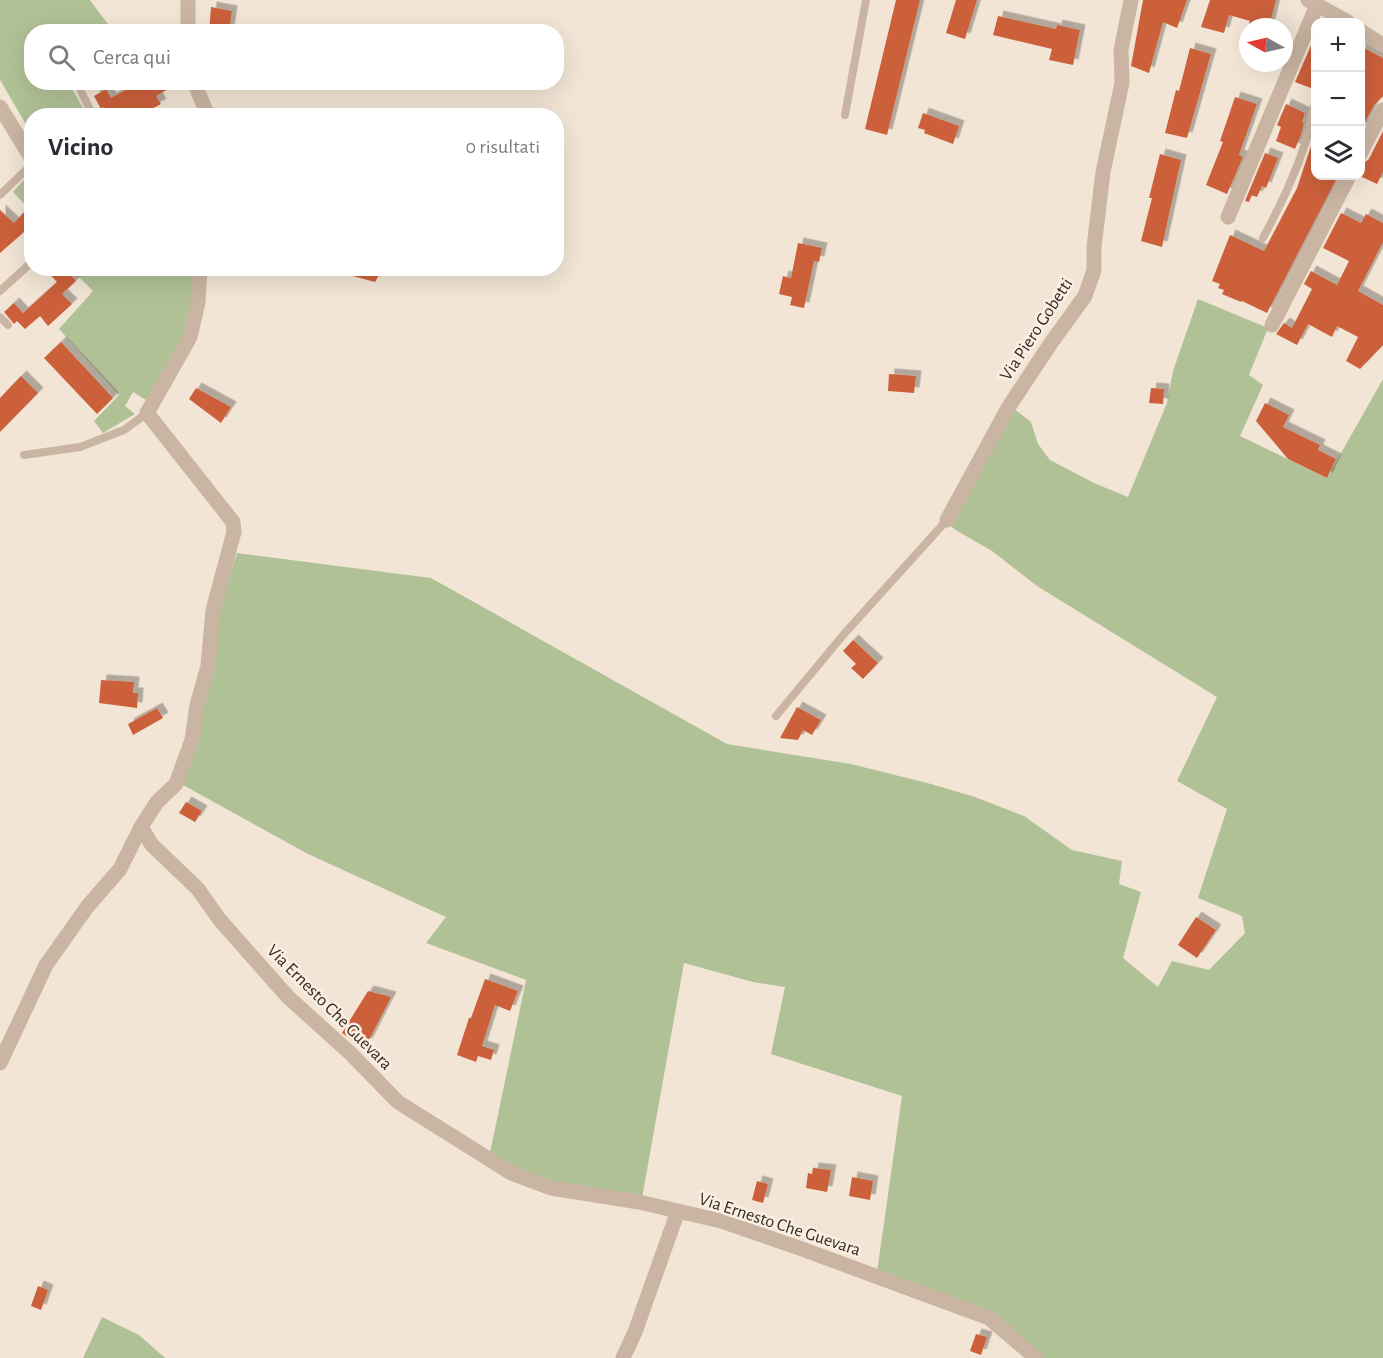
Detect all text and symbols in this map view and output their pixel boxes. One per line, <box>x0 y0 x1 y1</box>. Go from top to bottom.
north arrow <box>1239 18 1293 72</box>
map controls <box>1311 18 1365 180</box>
button: + <box>1311 18 1365 72</box>
search box <box>24 24 564 90</box>
icon: search <box>45 41 78 74</box>
text: Cerca qui <box>93 46 171 68</box>
button: − <box>1311 72 1365 126</box>
button: layers <box>1311 126 1365 180</box>
text: Vicino <box>48 134 113 160</box>
text: 0 risultati <box>465 137 540 157</box>
street label: Via Piero Gobetti <box>997 275 1077 384</box>
street label: Via Ernesto Che Guevara <box>263 942 395 1074</box>
street label: Via Ernesto Che Guevara <box>697 1190 863 1260</box>

